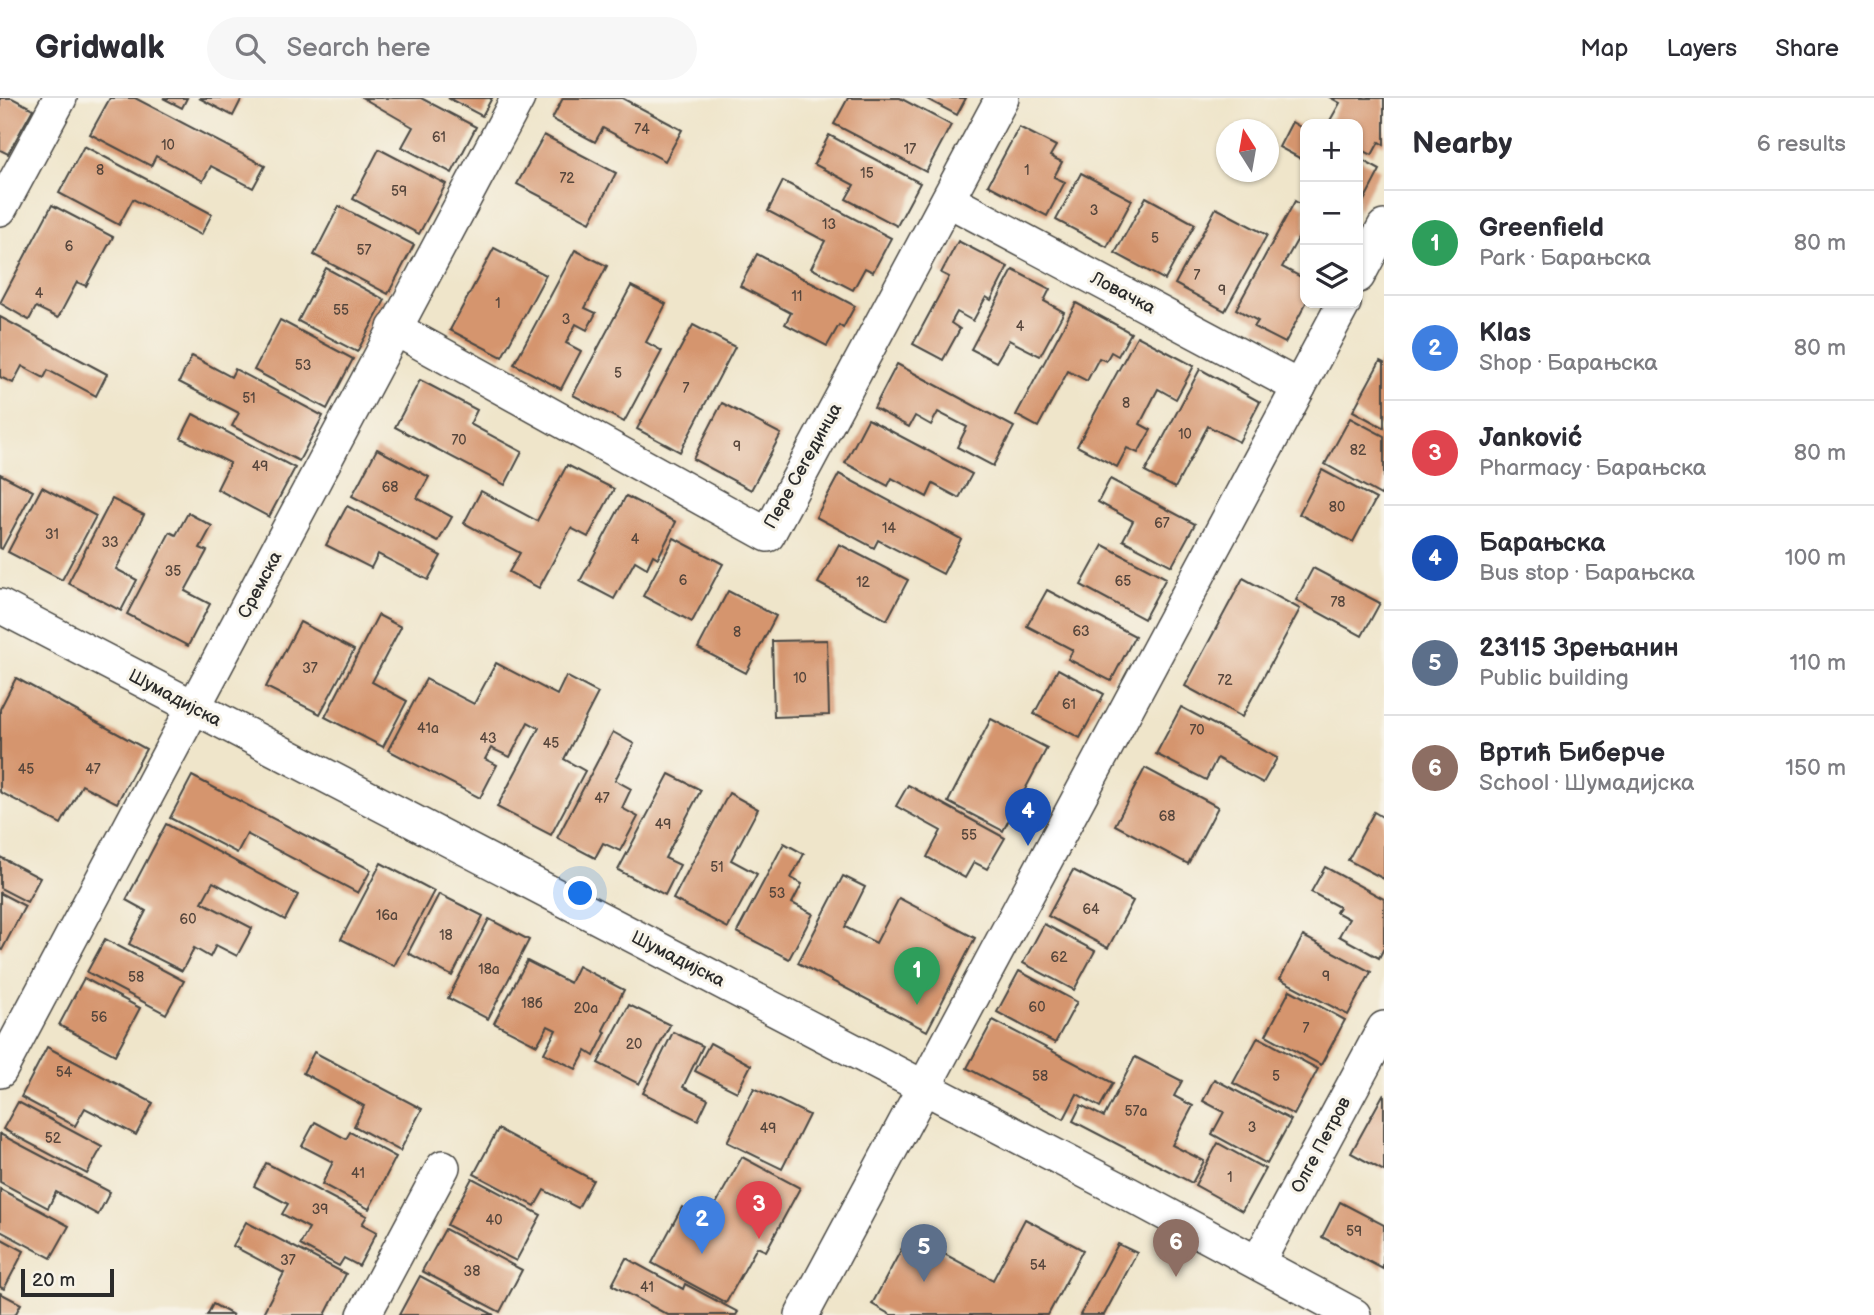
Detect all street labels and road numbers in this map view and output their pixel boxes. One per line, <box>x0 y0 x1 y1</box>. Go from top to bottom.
street label: Ловачка <box>1086 267 1159 319</box>
street label: Пере Сегединца <box>760 399 846 532</box>
street label: Сремска <box>234 548 287 622</box>
street label: Шумадијска <box>125 665 225 731</box>
street label: Шумадијска <box>628 926 729 992</box>
street label: Олге Петров <box>1287 1093 1355 1197</box>

